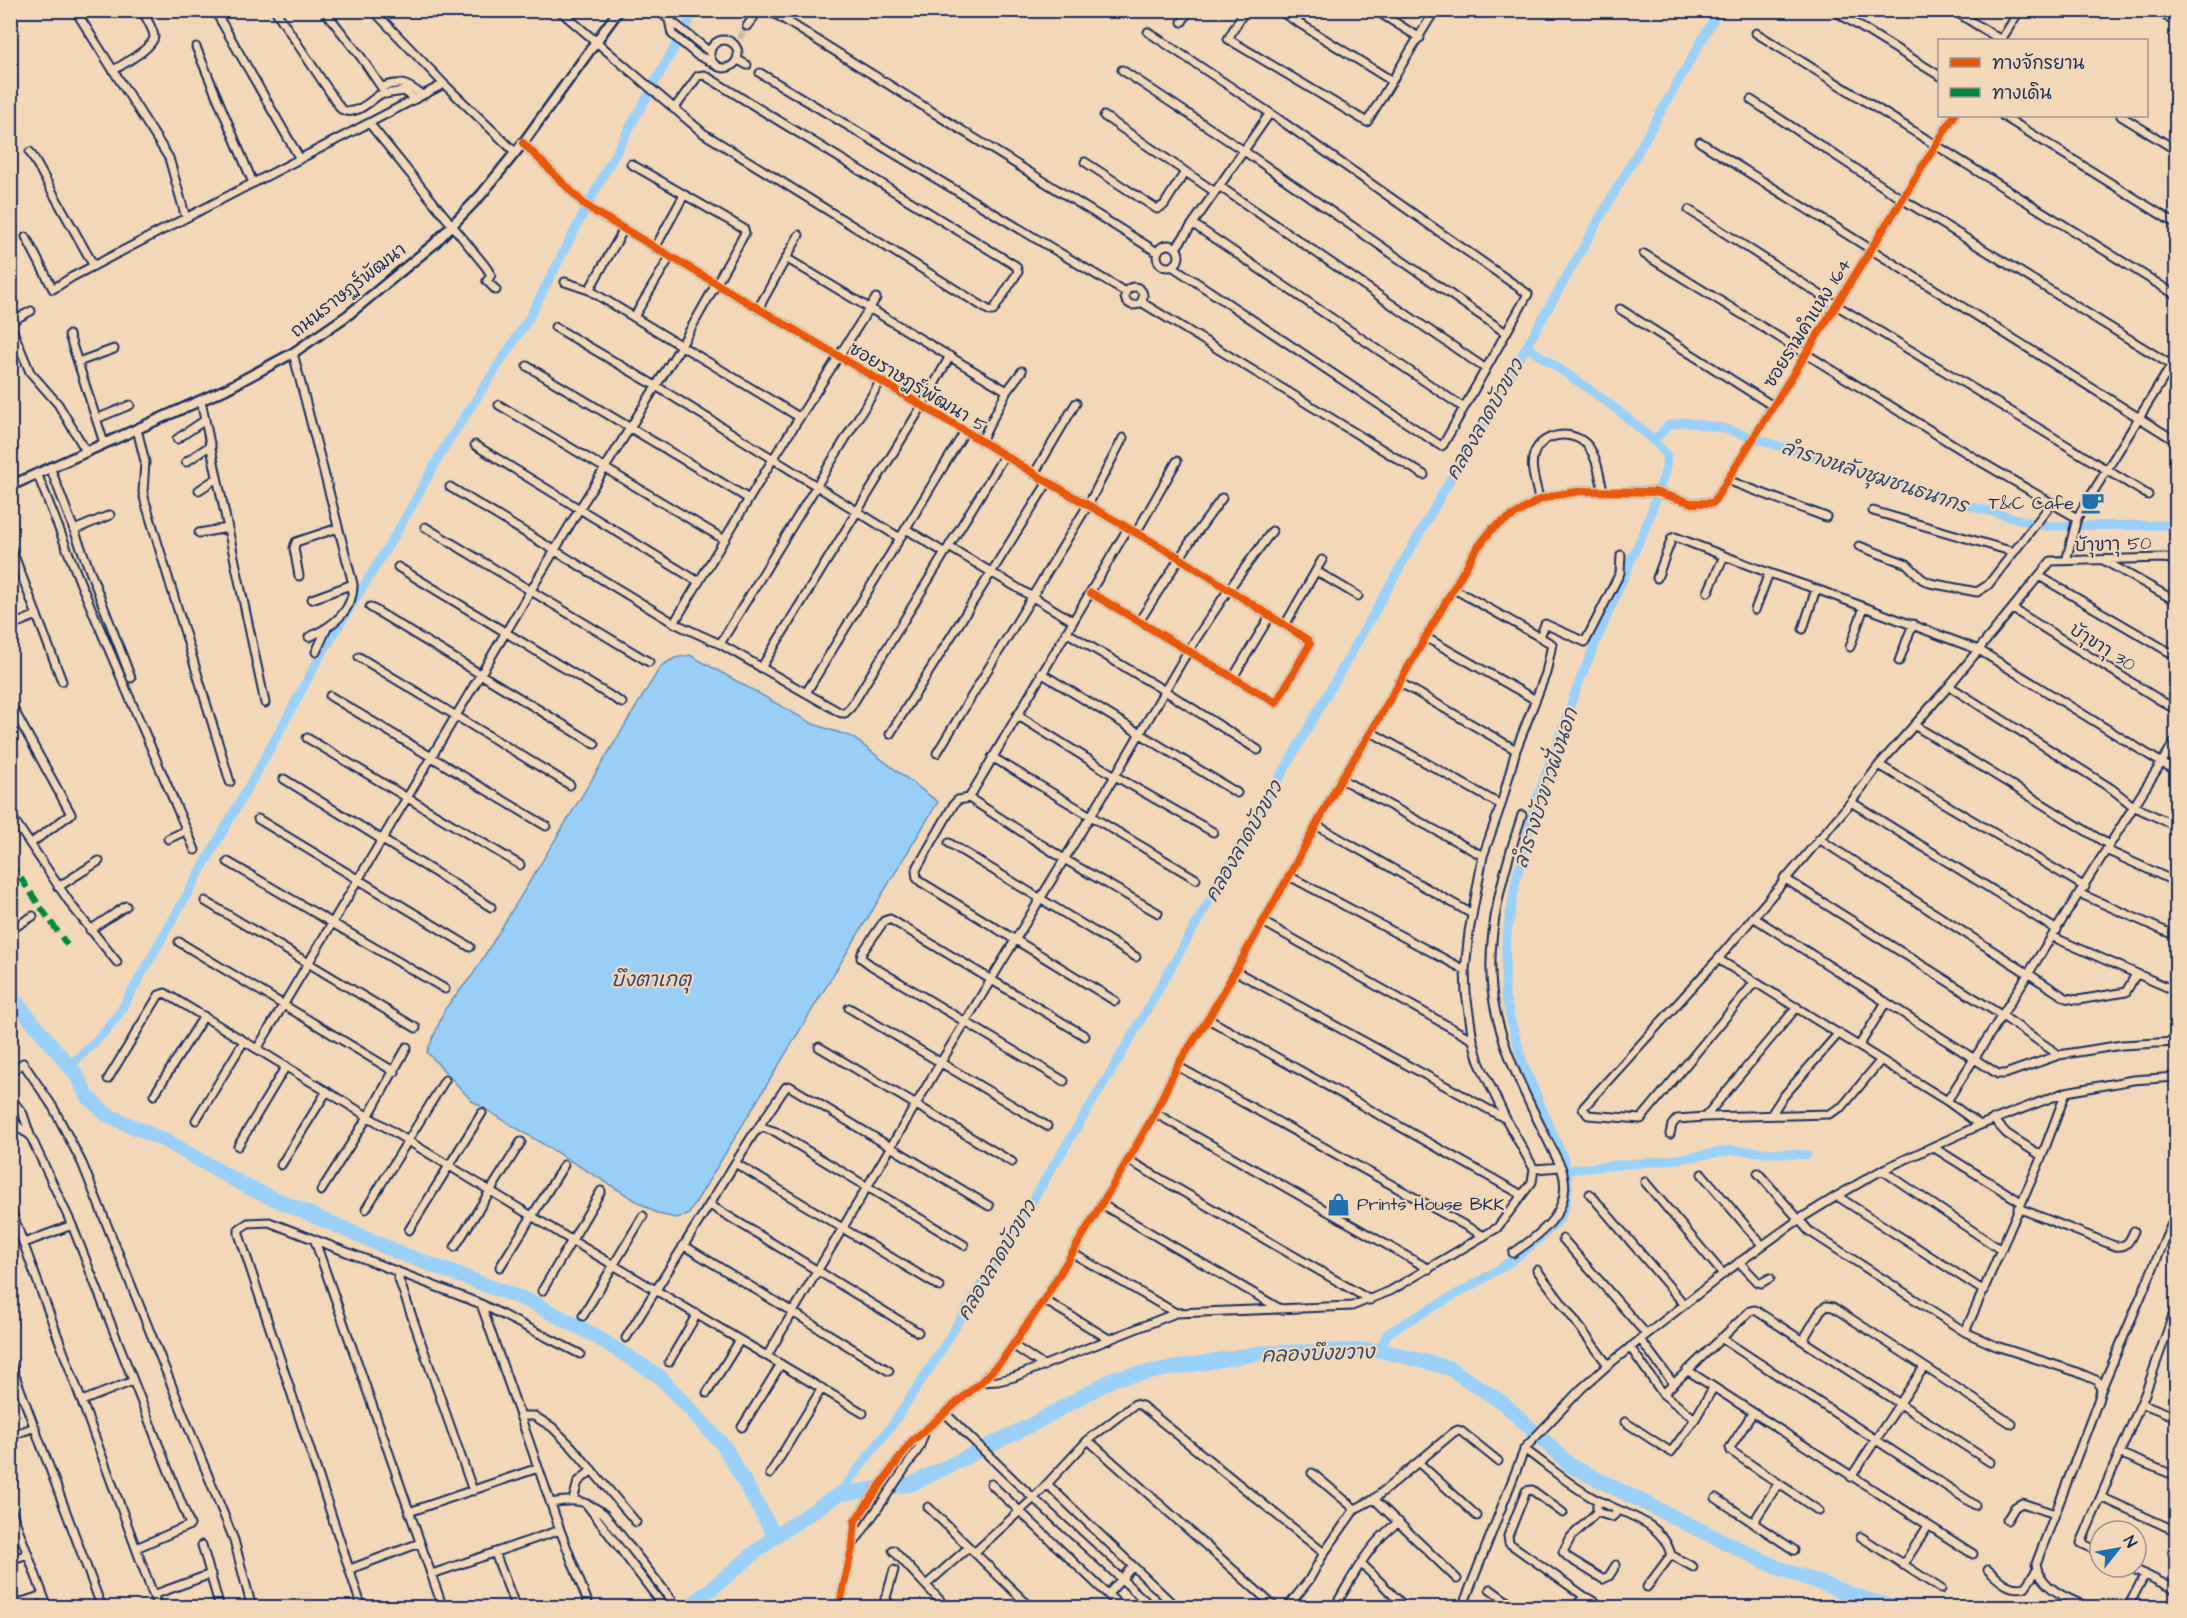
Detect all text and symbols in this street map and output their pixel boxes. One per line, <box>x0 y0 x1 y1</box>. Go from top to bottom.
legend <box>1938 39 2148 117</box>
text: ทางจักรยาน <box>1992 51 2084 76</box>
text: ทางเดิน <box>1992 81 2052 106</box>
street label: ถนนราษฏร์พัฒนา <box>285 236 411 344</box>
street label: ซอยรามคำแหง 164 <box>1758 254 1857 393</box>
street label: ซอยราษฎร์พัฒนา 5 <box>844 335 992 439</box>
water label: คลองลาดบัวขาว <box>1439 352 1532 485</box>
water label: ลำรางหลังชุมชนธนากร <box>1778 434 1974 521</box>
cafe icon: T&C Cafe <box>2079 490 2105 516</box>
place label: T&C Cafe <box>1988 491 2074 516</box>
street label: บัาุขาาุ 50 <box>2074 531 2152 559</box>
street label: บัาุขาาุ 30 <box>2064 617 2141 678</box>
water label: ลำรางบัวขาวฝั่งนอก <box>1503 702 1585 872</box>
water label: คลองลาดบัวขาว <box>1198 774 1291 907</box>
water label: บึงตาเกตุ <box>611 966 692 994</box>
shop icon: Prints House BKK <box>1326 1191 1352 1217</box>
place label: Prints House BKK <box>1357 1192 1504 1217</box>
water label: คลองลาดบัวขาว <box>950 1194 1045 1326</box>
water label: คลองบึงขวาง <box>1261 1338 1376 1370</box>
north arrow <box>2088 1519 2148 1579</box>
text: N <box>2118 1532 2142 1552</box>

